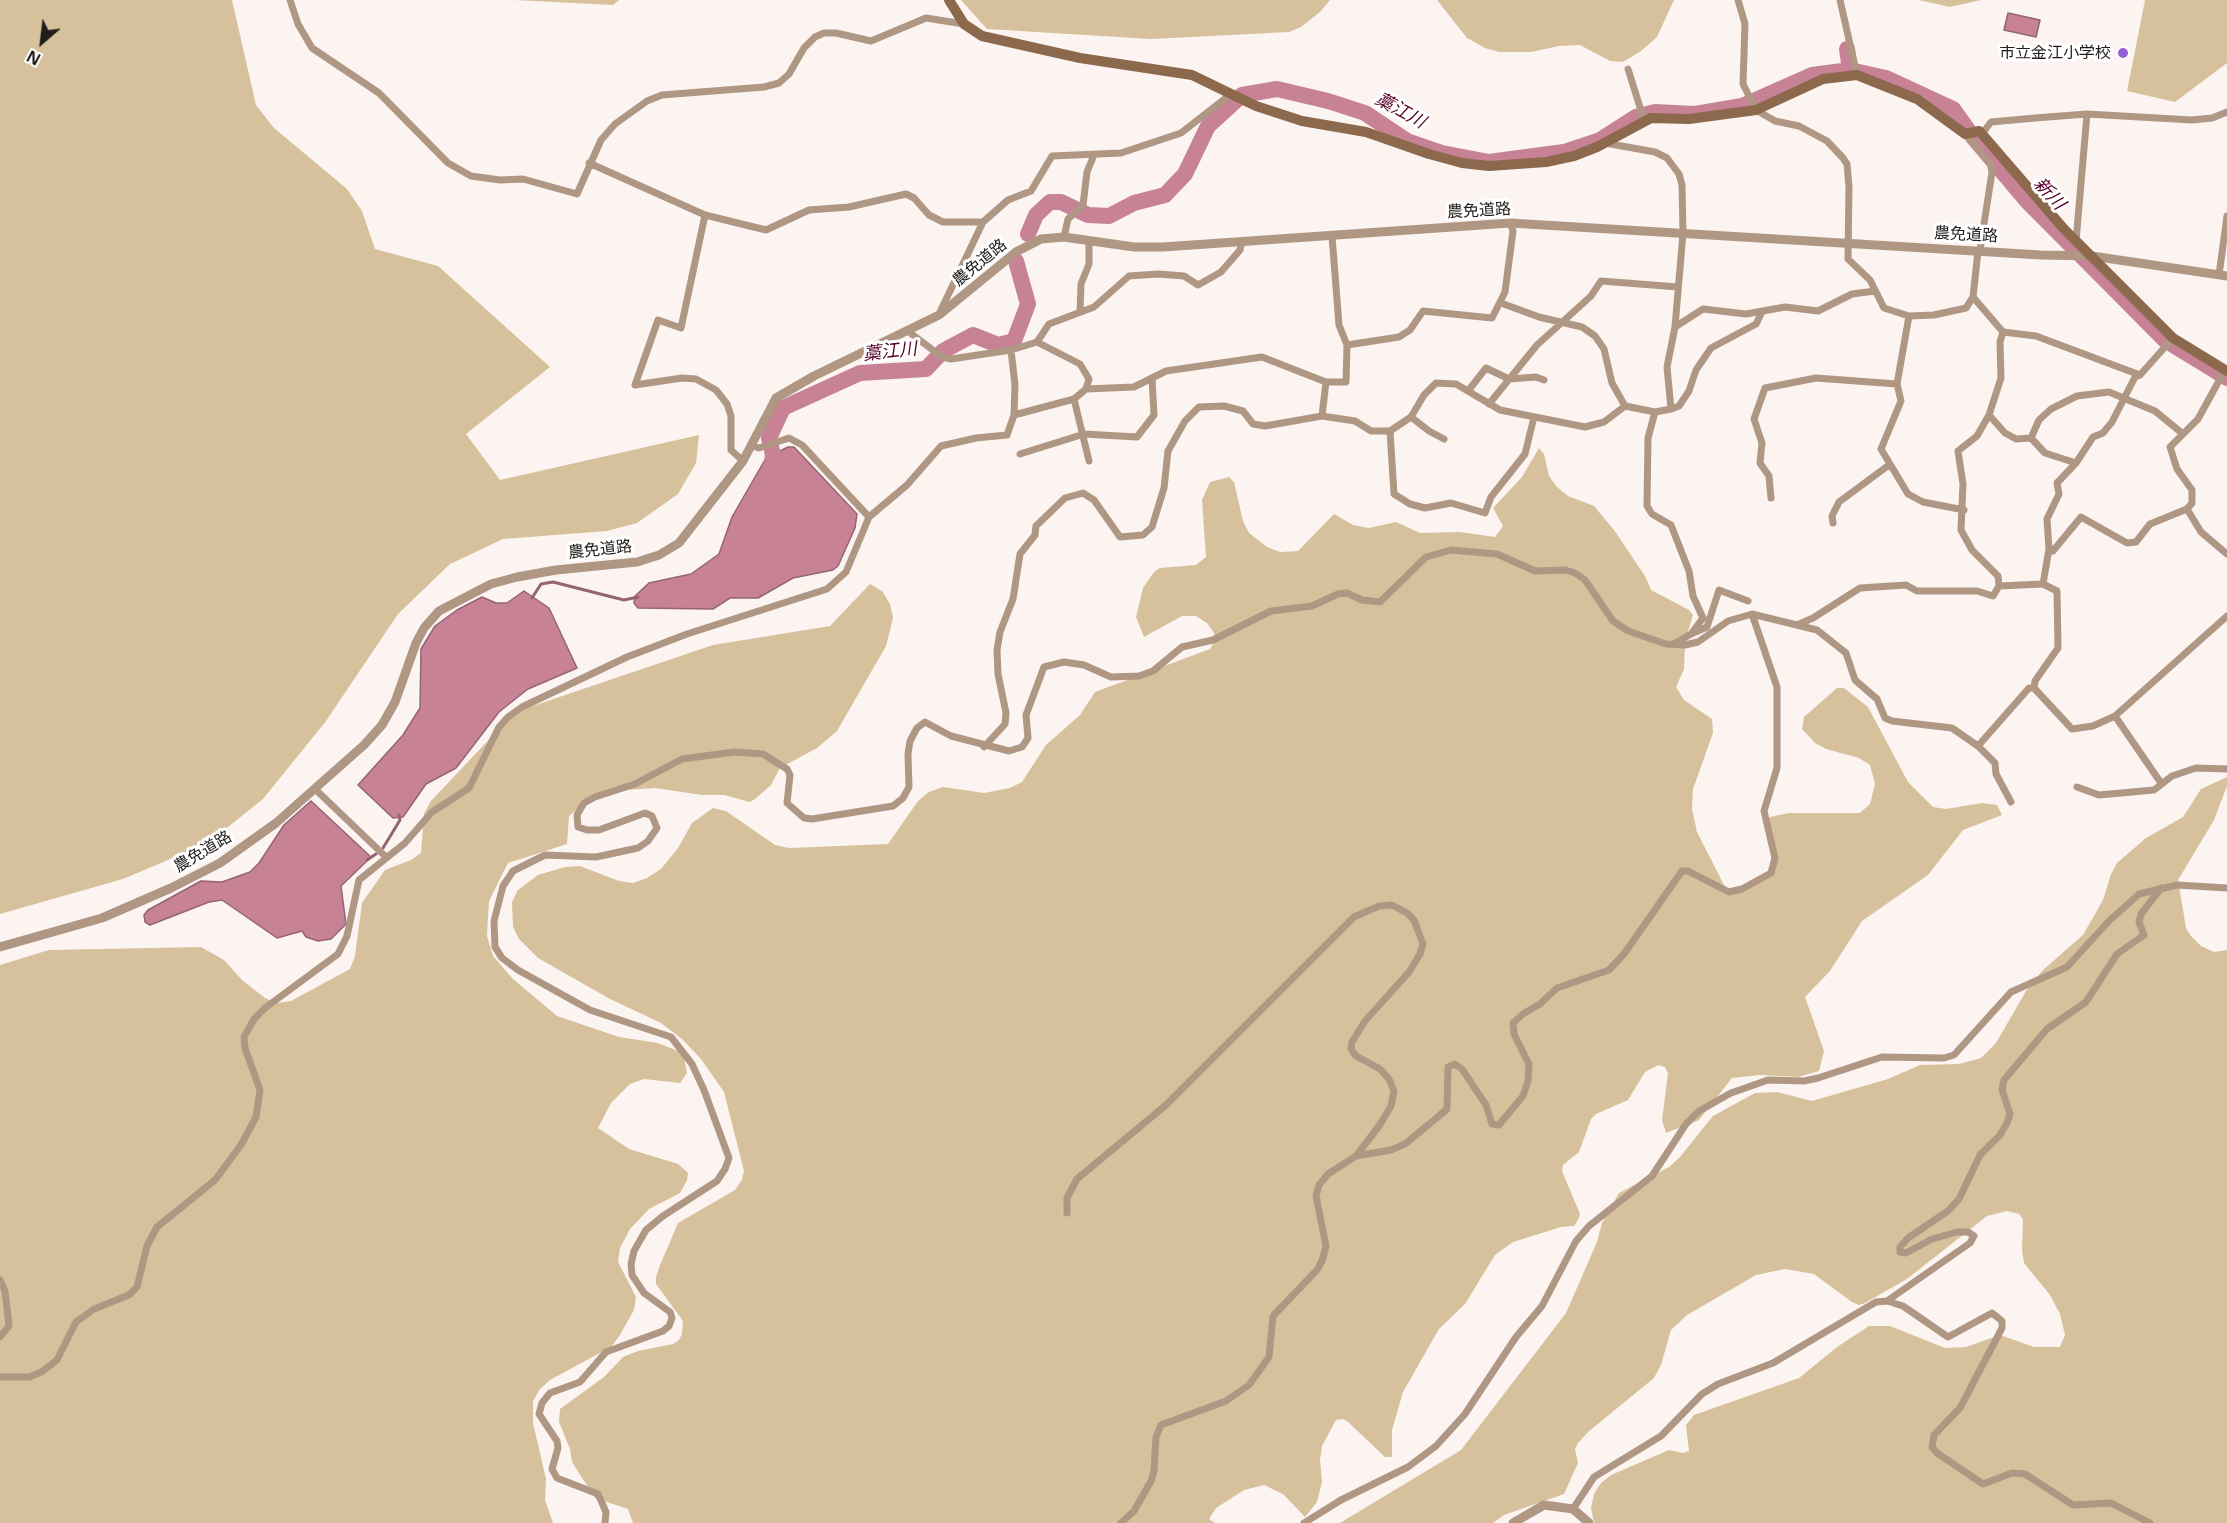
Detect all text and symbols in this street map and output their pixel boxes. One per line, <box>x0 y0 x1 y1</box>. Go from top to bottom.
north arrow <box>12 12 72 72</box>
place label: 市立金江小学校 <box>1999 43 2111 63</box>
text: N <box>23 45 44 71</box>
marker: 市立金江小学校 <box>2116 46 2130 60</box>
water label: 藁江川 <box>1371 88 1429 134</box>
water label: 新川 <box>2029 173 2069 215</box>
street label: 農免道路 <box>1447 200 1511 222</box>
street label: 農免道路 <box>1934 224 1998 246</box>
street label: 農免道路 <box>949 235 1011 291</box>
water label: 藁江川 <box>862 338 918 366</box>
street label: 農免道路 <box>567 537 633 563</box>
street label: 農免道路 <box>171 827 235 877</box>

